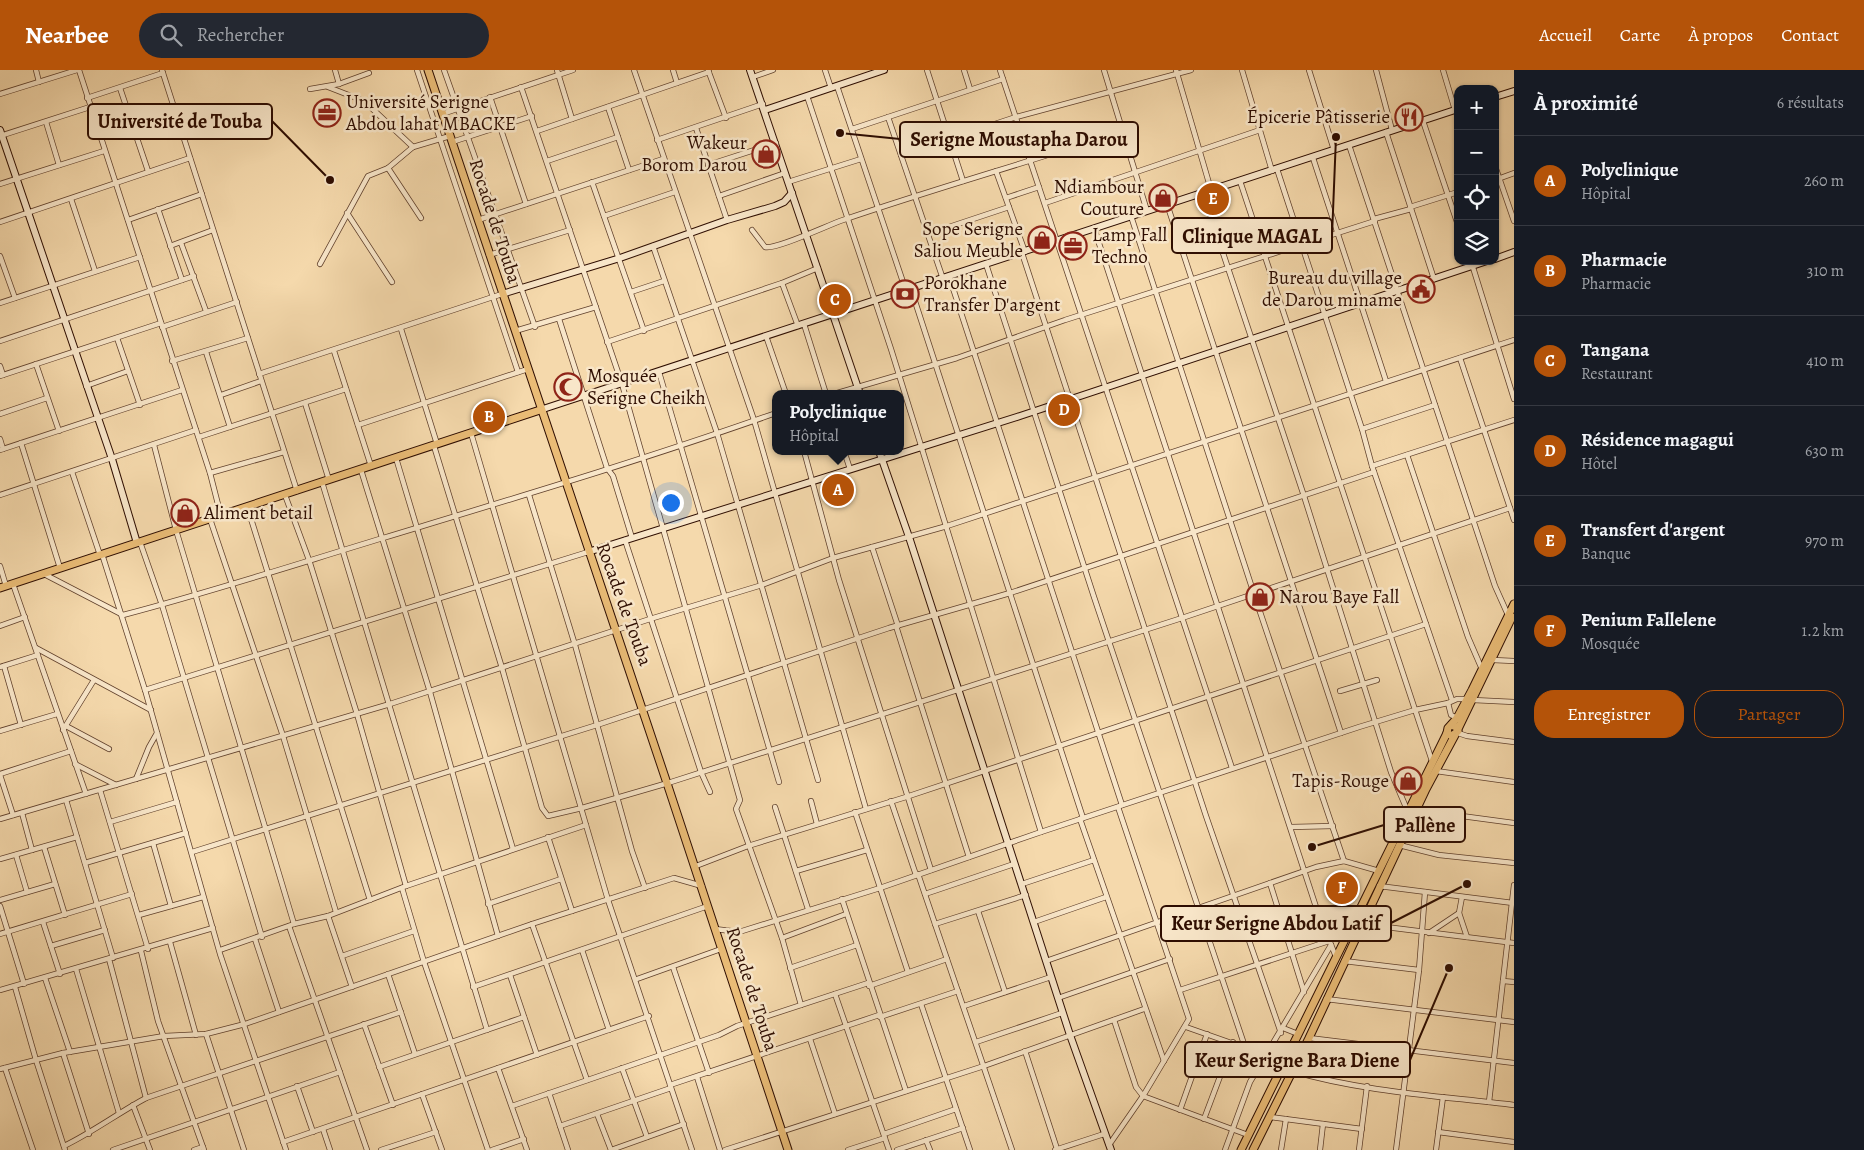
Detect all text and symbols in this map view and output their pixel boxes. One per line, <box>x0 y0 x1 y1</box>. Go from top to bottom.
search box <box>139 13 489 58</box>
text: Nearbee <box>25 19 109 51</box>
icon: search <box>157 21 185 49</box>
text: Rechercher <box>197 22 284 48</box>
text: Accueil <box>1539 23 1592 47</box>
text: Carte <box>1620 23 1660 47</box>
text: À propos <box>1688 23 1753 47</box>
text: Contact <box>1781 23 1839 47</box>
map controls <box>1454 85 1499 265</box>
button: + <box>1454 85 1499 130</box>
place label: Université Serigne Abdou lahat MBACKE <box>345 89 516 137</box>
text: À proximité <box>1534 89 1638 117</box>
text: 6 résultats <box>1777 92 1844 114</box>
office icon: Université Serigne Abdou lahat MBACKE <box>312 98 342 128</box>
restaurant icon: Épicerie Pâtisserie <box>1394 102 1424 132</box>
callout: Université de Touba <box>88 104 272 139</box>
place label: Épicerie Pâtisserie <box>1247 104 1390 130</box>
text: Université de Touba <box>98 108 263 135</box>
callout: Serigne Moustapha Darou <box>900 122 1138 157</box>
text: Serigne Moustapha Darou <box>910 126 1128 153</box>
place label: Wakeur Borom Darou <box>641 130 748 178</box>
button: − <box>1454 130 1499 175</box>
shop icon: Wakeur Borom Darou <box>751 139 781 169</box>
street label: Rocade de Touba <box>463 155 527 287</box>
text: Polyclinique <box>1581 157 1679 183</box>
text: A <box>1545 170 1555 192</box>
text: 260 m <box>1804 170 1844 192</box>
place label: Ndiambour Couture <box>1054 174 1144 222</box>
button: locate <box>1454 175 1499 220</box>
pin: E <box>1197 180 1229 218</box>
shop icon: Ndiambour Couture <box>1148 183 1178 213</box>
text: Hôpital <box>1581 183 1630 205</box>
place label: Sope Serigne Saliou Meuble <box>914 216 1023 264</box>
callout: Clinique MAGAL <box>1172 218 1332 253</box>
button: layers <box>1454 220 1499 265</box>
place label: Lamp Fall Techno <box>1092 222 1167 270</box>
text: Clinique MAGAL <box>1182 223 1322 250</box>
shop icon: Sope Serigne Saliou Meuble <box>1027 225 1057 255</box>
office icon: Lamp Fall Techno <box>1058 231 1088 261</box>
text: Pharmacie <box>1581 247 1667 273</box>
text: B <box>1545 260 1555 282</box>
text: 310 m <box>1807 260 1844 282</box>
place label: Bureau du village de Darou miname <box>1262 265 1402 313</box>
place label: Porokhane Transfer D'argent <box>924 270 1060 318</box>
text: Pharmacie <box>1581 273 1651 295</box>
public building icon: Bureau du village de Darou miname <box>1406 274 1436 304</box>
bank icon: Porokhane Transfer D'argent <box>890 279 920 309</box>
pin: C <box>819 281 851 319</box>
text: Tangana <box>1581 337 1649 363</box>
text: C <box>1545 350 1555 372</box>
text: 410 m <box>1806 350 1844 372</box>
place label: Mosquée Serigne Cheikh <box>587 363 706 411</box>
text: Restaurant <box>1581 363 1653 385</box>
mosque icon: Mosquée Serigne Cheikh <box>553 372 583 402</box>
popup <box>772 390 904 455</box>
pin: D <box>1048 391 1080 429</box>
pin: B <box>473 398 505 436</box>
text: Polyclinique <box>789 399 887 425</box>
text: Hôpital <box>789 425 839 447</box>
text: Résidence magagui <box>1581 427 1734 453</box>
text: D <box>1544 440 1556 462</box>
text: 630 m <box>1805 440 1844 462</box>
text: Hôtel <box>1581 453 1617 475</box>
pin: A <box>822 471 854 509</box>
your location <box>658 490 684 516</box>
shop icon: Aliment betail <box>170 498 200 528</box>
place label: Aliment betail <box>203 500 313 526</box>
text: Transfert d'argent <box>1581 517 1725 543</box>
text: E <box>1545 530 1555 552</box>
text: 970 m <box>1805 530 1844 552</box>
street label: Rocade de Touba <box>590 539 658 669</box>
text: Banque <box>1581 543 1631 565</box>
shop icon: Narou Baye Fall <box>1245 582 1275 612</box>
place label: Narou Baye Fall <box>1279 584 1399 610</box>
text: Penium Fallelene <box>1581 607 1716 633</box>
text: F <box>1546 620 1554 642</box>
text: 1.2 km <box>1802 620 1844 642</box>
text: Mosquée <box>1581 633 1640 655</box>
button: Enregistrer <box>1534 690 1684 738</box>
button: Partager <box>1694 690 1844 738</box>
shop icon: Tapis-Rouge <box>1393 766 1423 796</box>
place label: Tapis-Rouge <box>1292 768 1389 794</box>
callout: Pallène <box>1384 807 1465 842</box>
text: Pallène <box>1394 812 1456 839</box>
pin: F <box>1326 869 1358 907</box>
callout: Keur Serigne Abdou Latif <box>1161 906 1391 941</box>
text: Keur Serigne Abdou Latif <box>1171 910 1384 937</box>
street label: Rocade de Touba <box>720 923 784 1055</box>
callout: Keur Serigne Bara Diene <box>1185 1042 1410 1077</box>
text: Keur Serigne Bara Diene <box>1195 1047 1399 1074</box>

